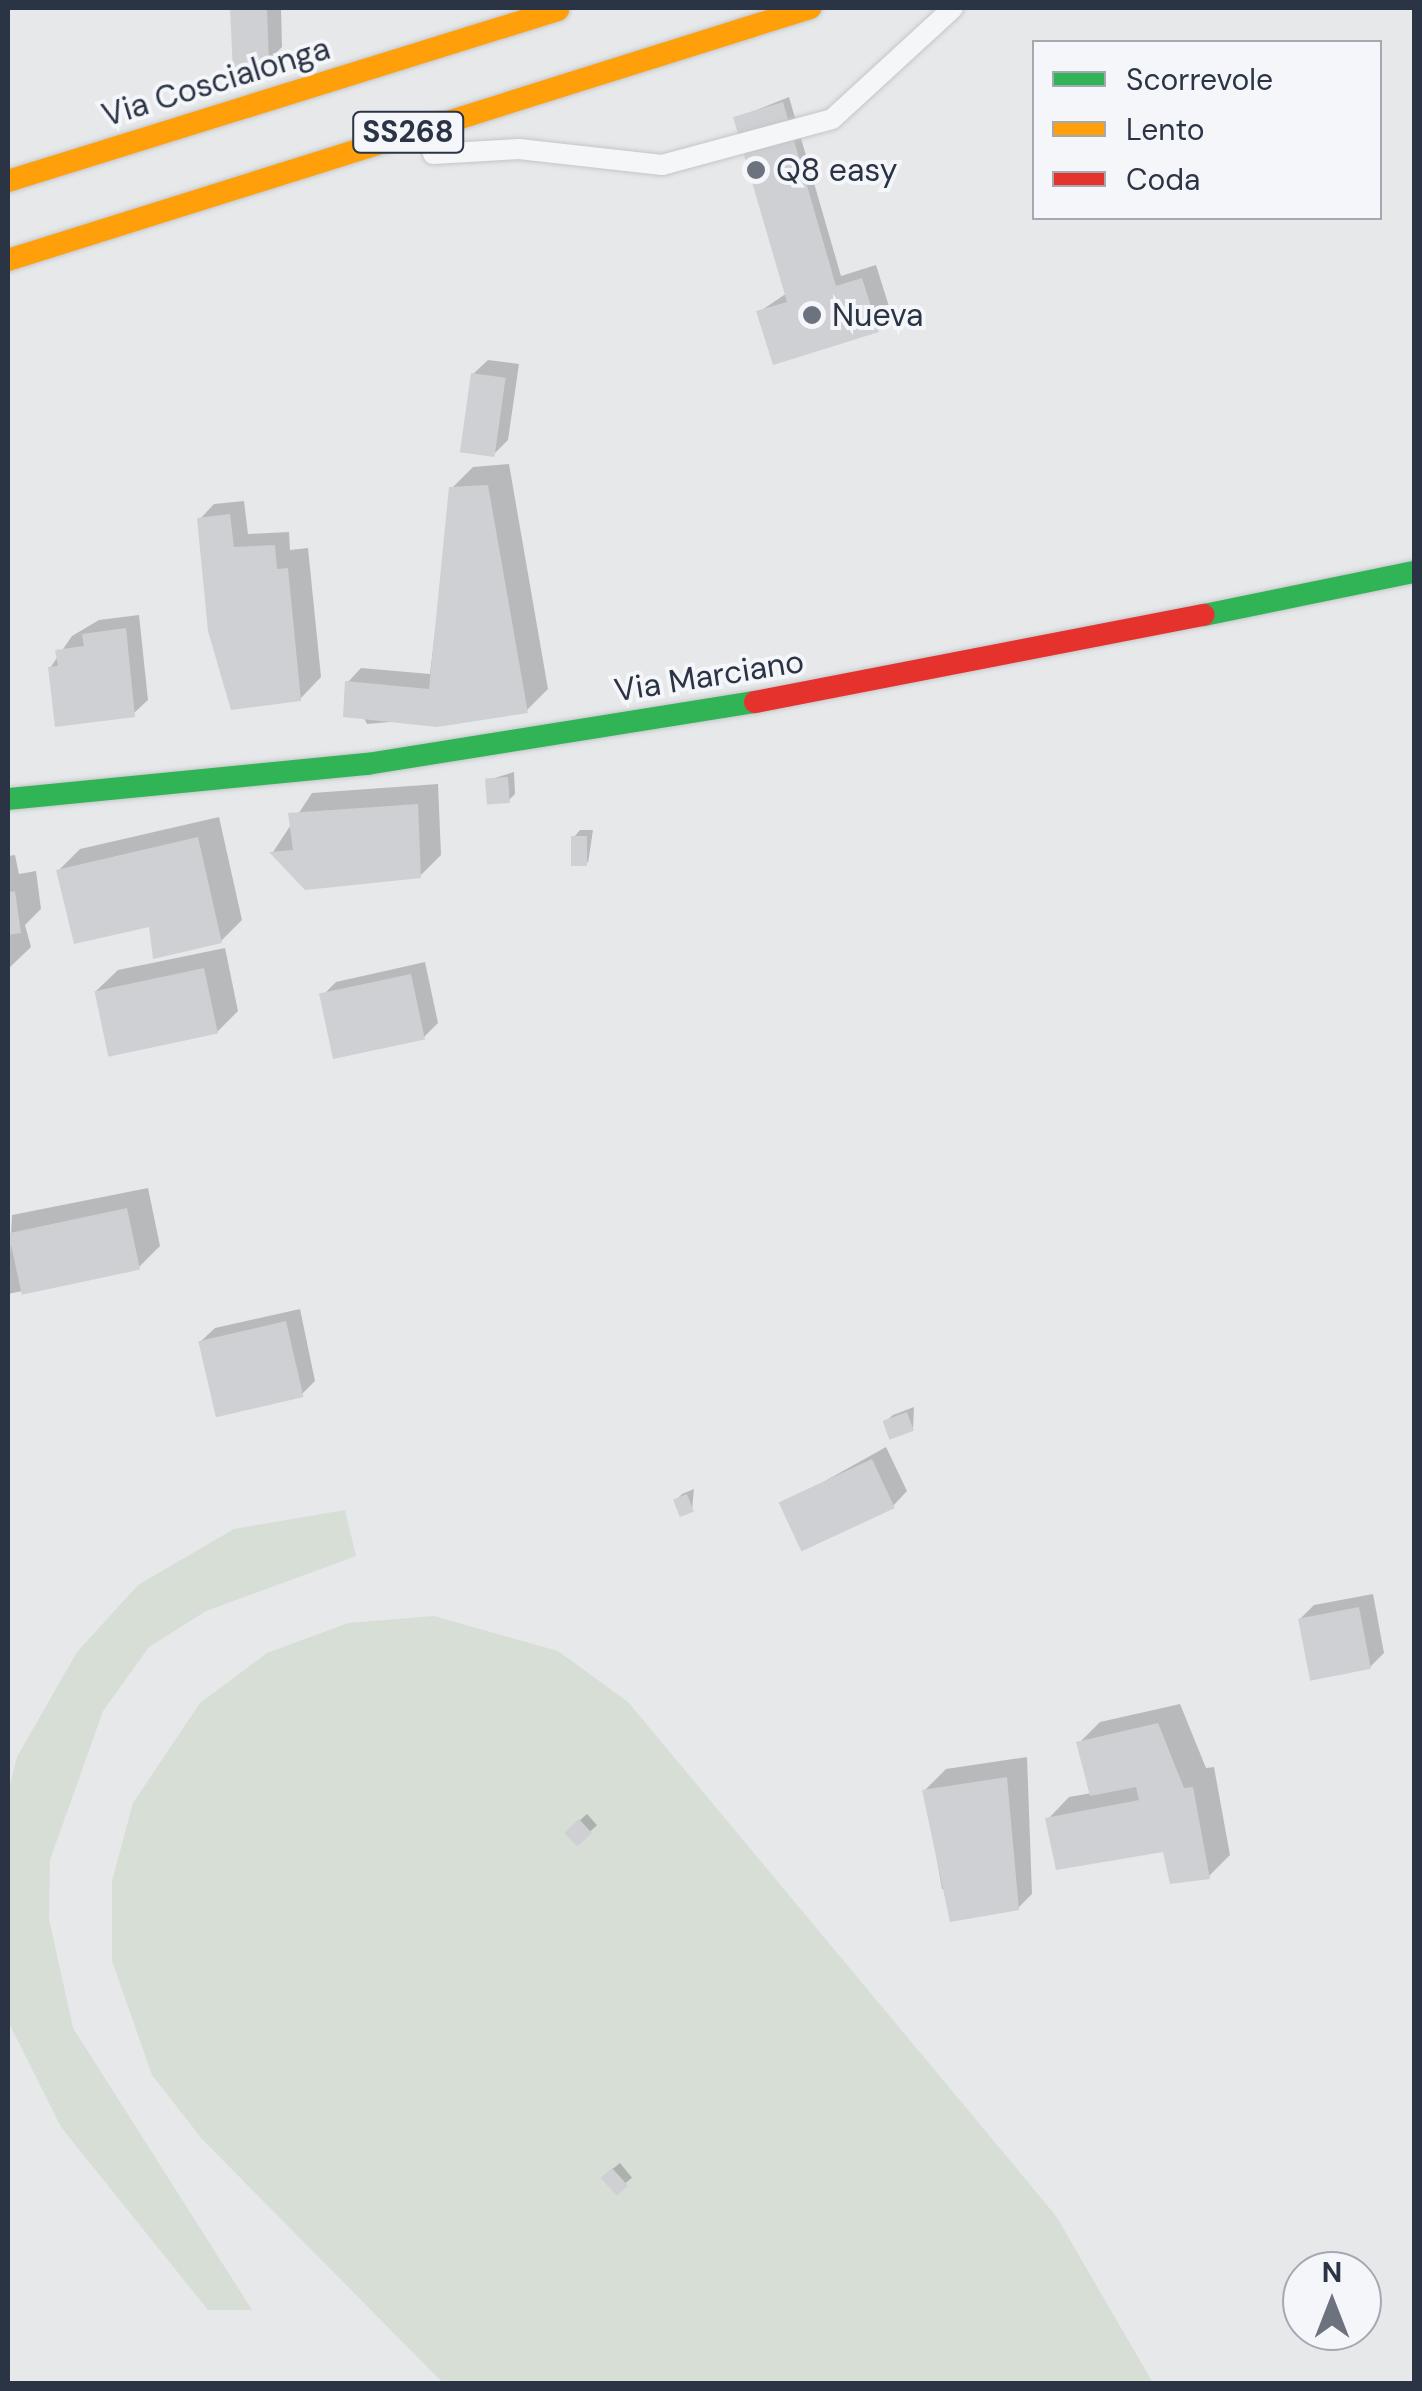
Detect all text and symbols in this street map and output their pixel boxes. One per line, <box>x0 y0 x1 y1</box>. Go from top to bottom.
street label: Via Coscialonga <box>97 29 335 135</box>
legend <box>1032 40 1382 220</box>
text: Scorrevole <box>1126 60 1273 99</box>
road number: SS268 <box>350 107 466 157</box>
text: Lento <box>1126 110 1205 149</box>
place label: Q8 easy <box>776 151 898 189</box>
marker: Q8 easy <box>745 159 767 181</box>
text: Coda <box>1126 160 1200 199</box>
place label: Nueva <box>832 296 923 334</box>
marker: Nueva <box>801 304 823 326</box>
street label: Via Marciano <box>612 642 806 710</box>
north arrow <box>1282 2251 1382 2351</box>
text: N <box>1322 2254 1342 2291</box>

